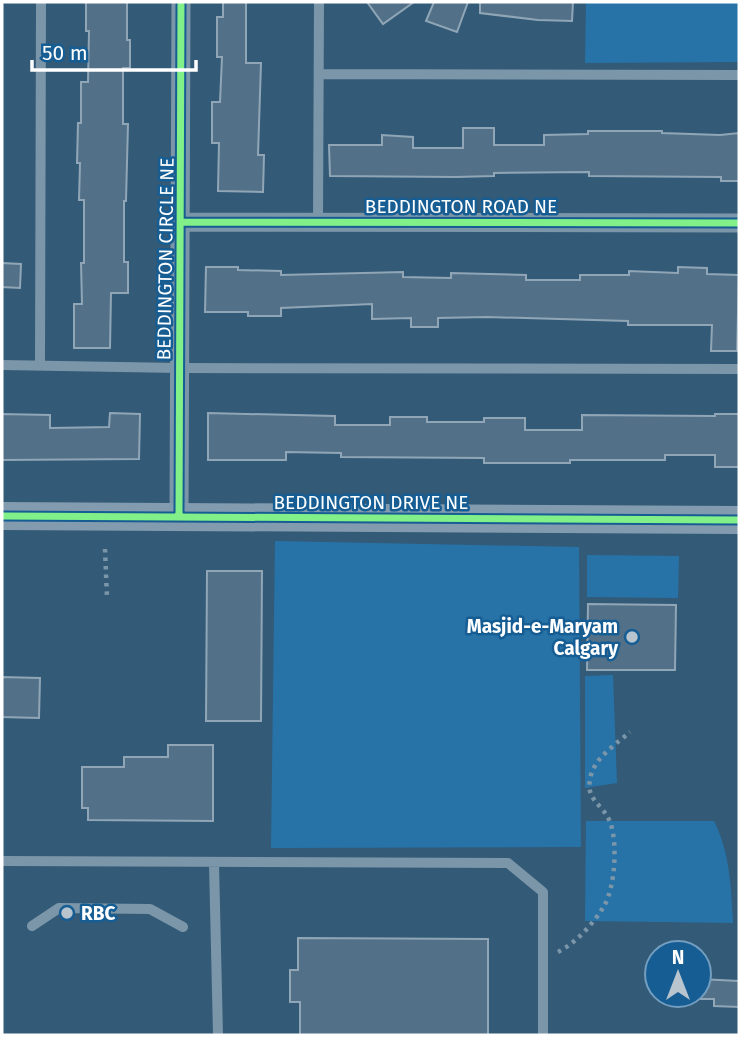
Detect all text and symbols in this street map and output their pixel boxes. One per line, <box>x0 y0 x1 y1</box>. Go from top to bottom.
scale bar <box>32 28 196 72</box>
text: 50 m <box>42 40 88 66</box>
street label: BEDDINGTON CIRCLE NE <box>152 157 179 361</box>
street label: BEDDINGTON ROAD NE <box>365 195 557 218</box>
street label: BEDDINGTON DRIVE NE <box>274 491 468 514</box>
place label: Masjid-e-Maryam Calgary <box>467 615 618 660</box>
marker: Masjid-e-Maryam Calgary <box>624 629 640 645</box>
place label: RBC <box>81 902 115 925</box>
marker: RBC <box>59 905 75 921</box>
north arrow <box>643 939 713 1009</box>
text: N <box>672 946 684 969</box>

